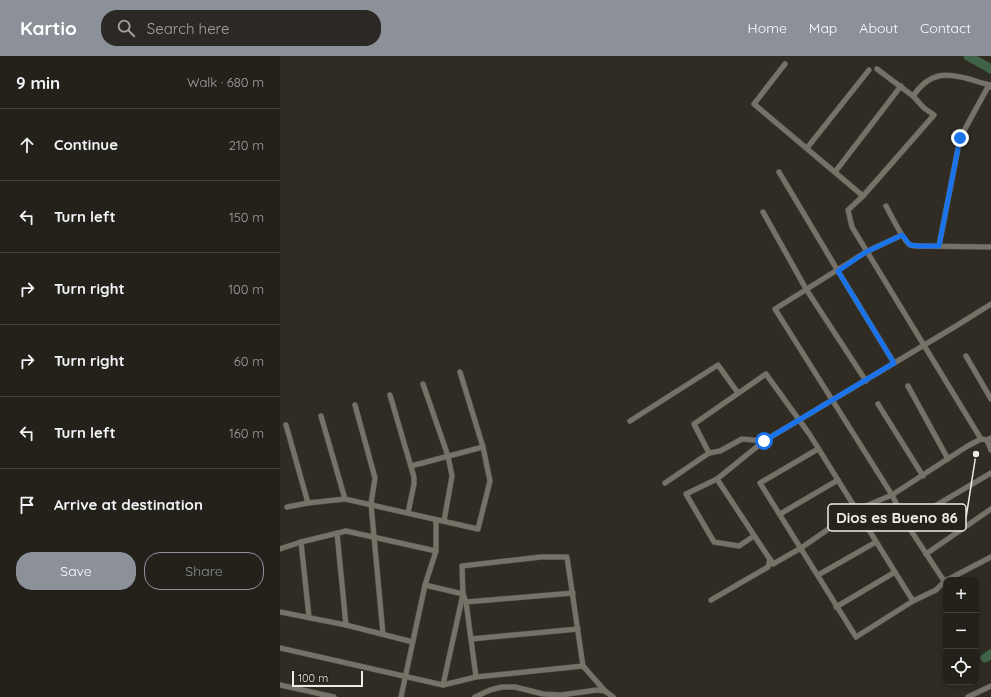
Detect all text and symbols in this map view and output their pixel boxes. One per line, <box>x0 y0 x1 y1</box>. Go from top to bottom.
search box <box>101 10 381 46</box>
text: Kartio <box>20 16 77 40</box>
icon: search <box>115 17 137 39</box>
text: Search here <box>147 19 230 38</box>
text: Home <box>748 19 787 37</box>
text: Map <box>809 19 837 37</box>
text: About <box>859 19 898 37</box>
text: Contact <box>920 19 971 37</box>
text: 9 min <box>16 72 60 93</box>
text: Walk · 680 m <box>187 74 264 90</box>
route end <box>951 129 969 147</box>
icon: ahead <box>16 134 38 156</box>
text: Continue <box>54 135 118 154</box>
text: 210 m <box>229 137 264 153</box>
icon: left <box>16 206 38 228</box>
text: Turn left <box>54 207 116 226</box>
text: 150 m <box>229 209 264 225</box>
icon: right <box>16 278 38 300</box>
text: Turn right <box>54 279 125 298</box>
text: 100 m <box>228 281 264 297</box>
icon: right <box>16 350 38 372</box>
text: Turn right <box>54 351 125 370</box>
text: 60 m <box>234 353 264 369</box>
icon: left <box>16 422 38 444</box>
text: Turn left <box>54 423 116 442</box>
text: 160 m <box>229 425 264 441</box>
route start <box>755 432 773 450</box>
icon: arrive <box>16 494 38 516</box>
text: Arrive at destination <box>54 495 203 514</box>
callout: Dios es Bueno 86 <box>828 504 966 531</box>
text: Dios es Bueno 86 <box>836 508 958 527</box>
button: Save <box>16 552 136 590</box>
button: Share <box>144 552 264 590</box>
map controls <box>943 577 979 685</box>
button: + <box>943 577 979 613</box>
button: − <box>943 613 979 649</box>
button: locate <box>943 649 979 685</box>
scale bar <box>292 669 363 688</box>
text: 100 m <box>298 671 328 685</box>

